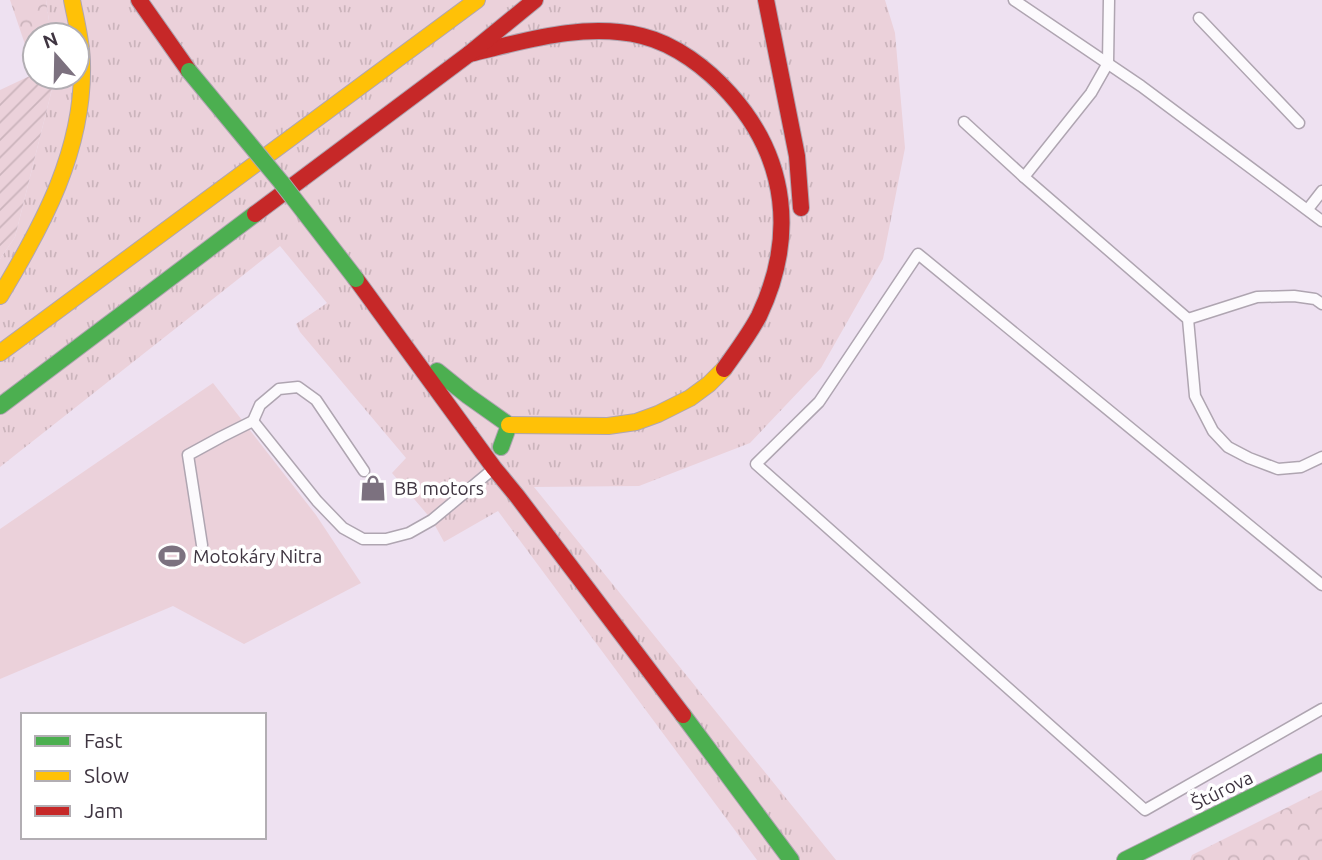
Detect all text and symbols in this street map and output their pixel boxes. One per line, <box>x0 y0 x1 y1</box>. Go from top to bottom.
north arrow <box>21 21 91 91</box>
text: N <box>40 27 61 53</box>
shop icon: BB motors <box>358 473 388 503</box>
place label: BB motors <box>394 477 484 499</box>
sports icon: Motokáry Nitra <box>157 541 187 571</box>
place label: Motokáry Nitra <box>193 545 322 567</box>
legend <box>21 713 266 839</box>
text: Fast <box>84 728 122 752</box>
text: Slow <box>84 763 129 787</box>
street label: Štúrova <box>1188 766 1256 814</box>
text: Jam <box>84 798 123 822</box>

